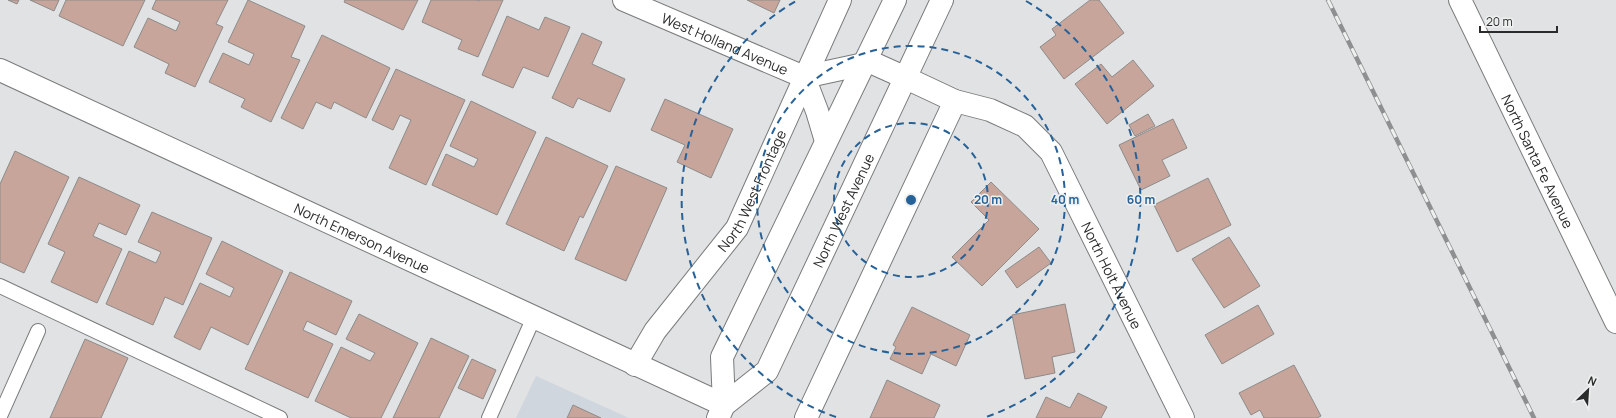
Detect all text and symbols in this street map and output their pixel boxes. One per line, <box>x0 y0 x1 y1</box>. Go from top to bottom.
street label: West Holland Avenue <box>659 8 791 79</box>
scale bar <box>1480 8 1557 34</box>
text: 20 m <box>1486 13 1513 30</box>
street label: North Santa Fe Avenue <box>1498 91 1579 231</box>
street label: North West Frontage <box>713 126 790 255</box>
street label: North West Avenue <box>808 150 878 270</box>
text: 20 m <box>974 191 1002 208</box>
text: 40 m <box>1051 191 1079 208</box>
text: 60 m <box>1127 191 1155 208</box>
centre of rings <box>904 193 918 207</box>
street label: North Emerson Avenue <box>291 198 433 277</box>
street label: North Holt Avenue <box>1078 218 1147 332</box>
north arrow <box>1568 370 1608 410</box>
text: N <box>1586 372 1599 389</box>

